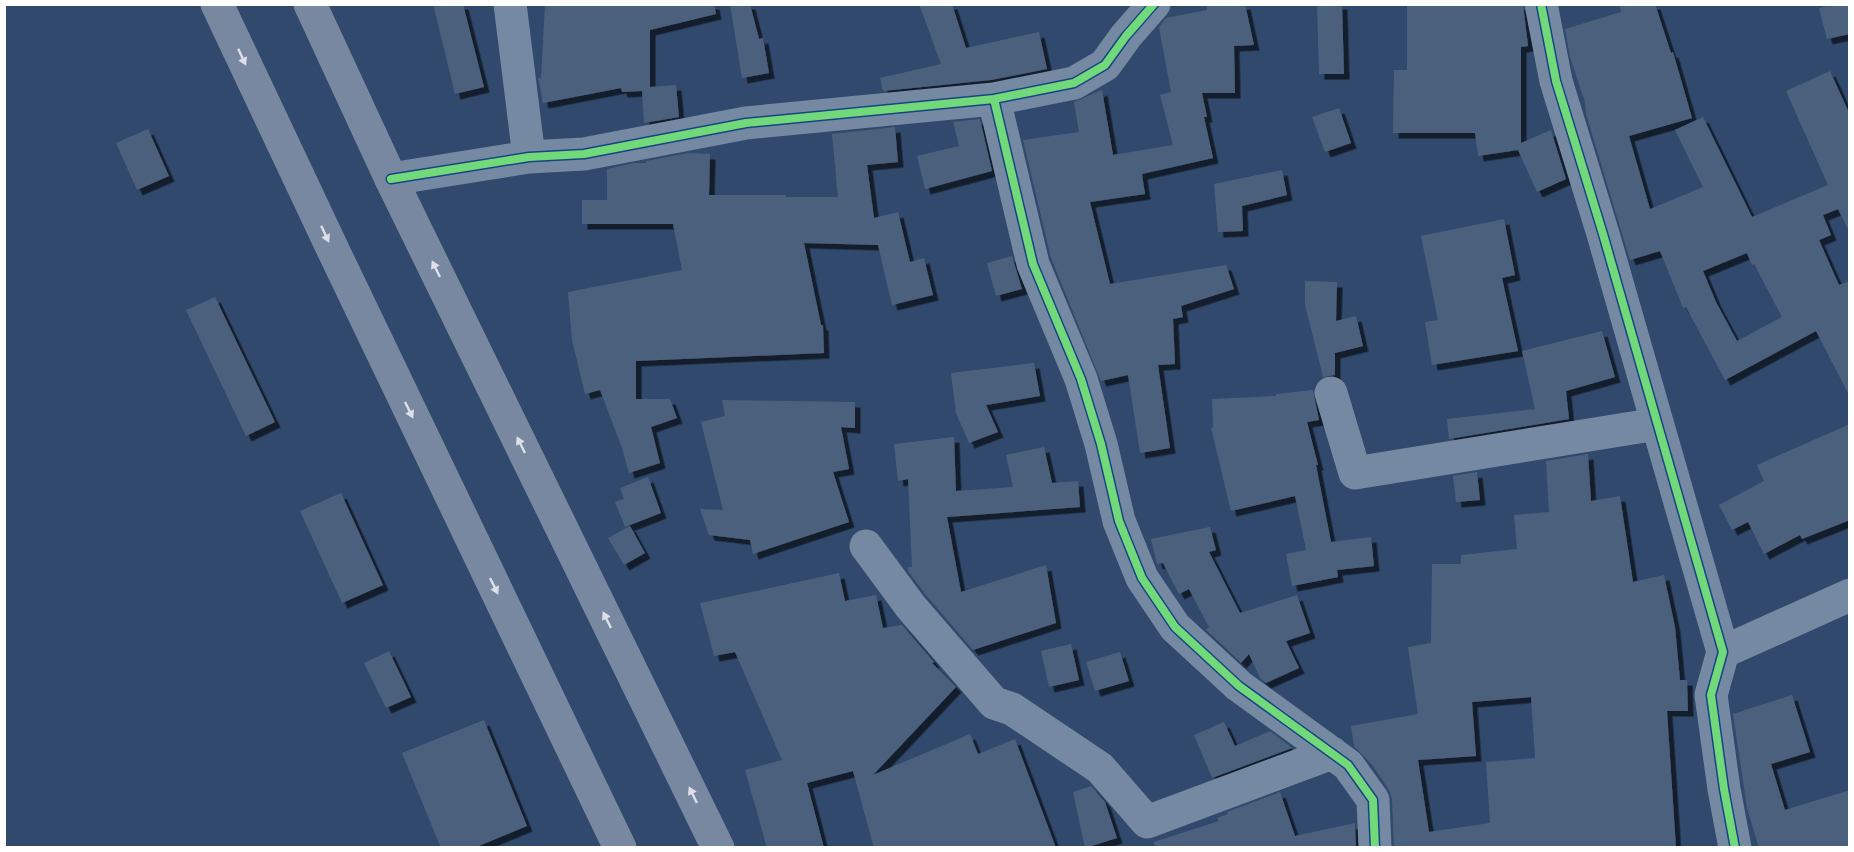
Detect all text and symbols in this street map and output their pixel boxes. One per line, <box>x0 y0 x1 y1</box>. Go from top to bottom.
one-way arrow <box>238 49 247 66</box>
one-way arrow <box>321 225 330 242</box>
one-way arrow <box>431 261 440 278</box>
one-way arrow <box>405 401 414 418</box>
one-way arrow <box>517 436 526 453</box>
one-way arrow <box>489 577 498 594</box>
one-way arrow <box>602 611 612 628</box>
one-way arrow <box>688 786 698 804</box>

